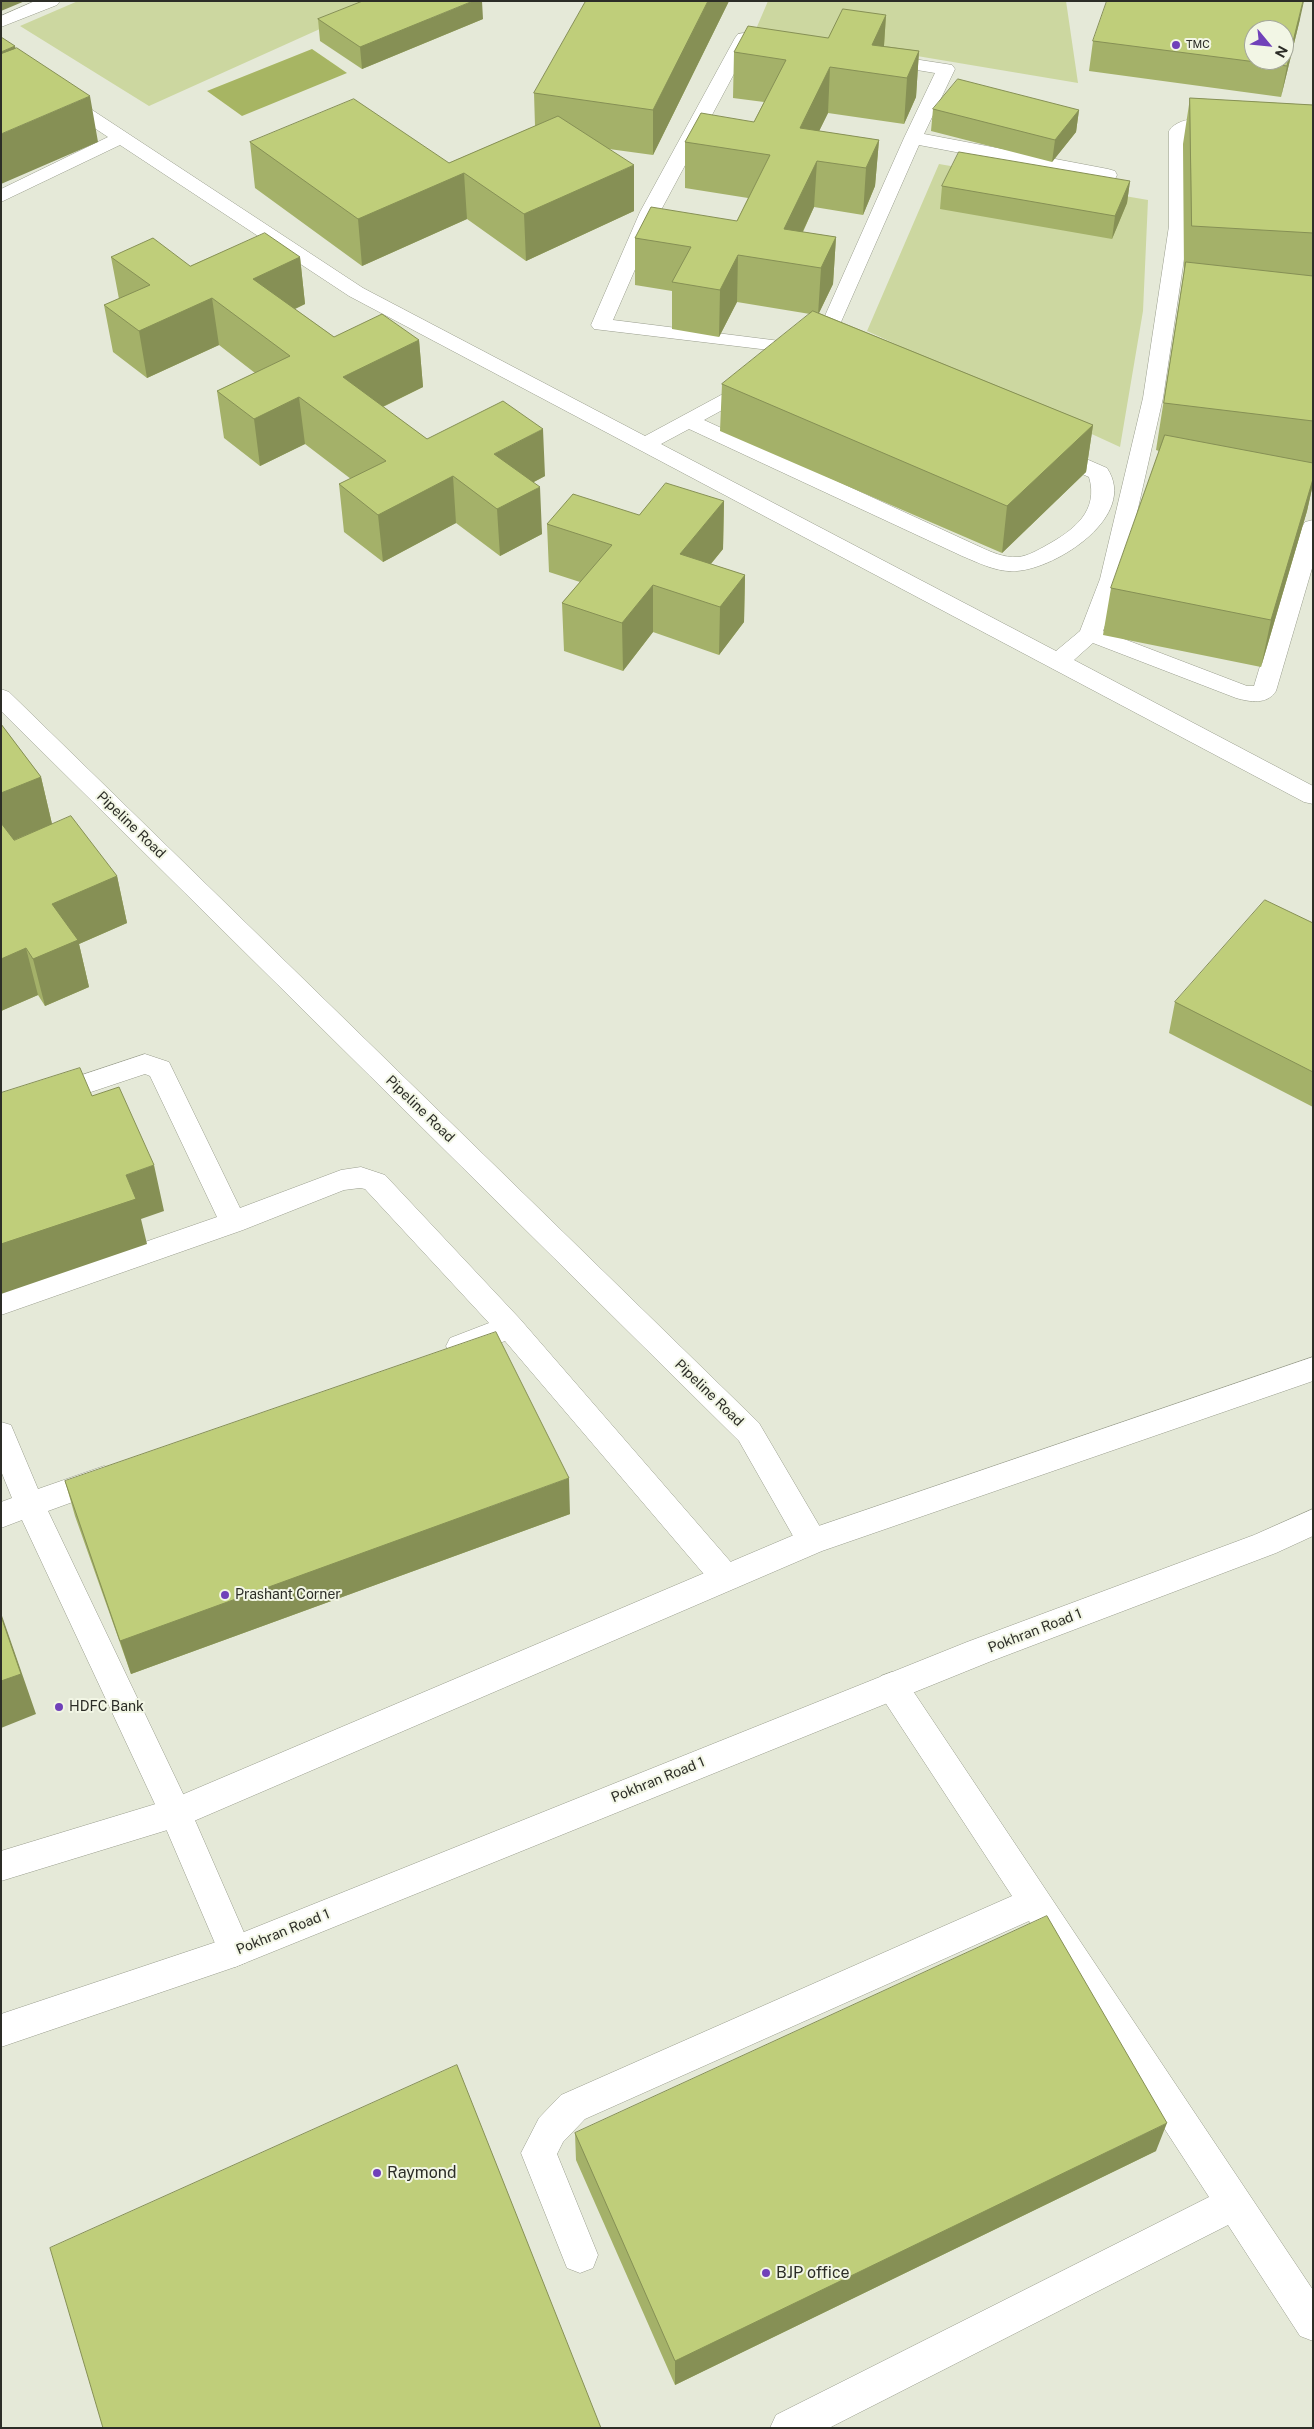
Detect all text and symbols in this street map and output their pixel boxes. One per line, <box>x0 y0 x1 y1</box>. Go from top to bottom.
north arrow <box>1244 20 1294 70</box>
place label: TMC <box>1186 38 1210 52</box>
marker: TMC <box>1170 39 1182 51</box>
text: N <box>1272 43 1291 60</box>
street label: Pipeline Road <box>93 788 169 862</box>
street label: Pipeline Road <box>382 1072 458 1146</box>
street label: Pipeline Road <box>671 1356 747 1430</box>
place label: Prashant Corner <box>235 1587 341 1603</box>
marker: Prashant Corner <box>219 1589 231 1601</box>
street label: Pokhran Road 1 <box>986 1605 1084 1657</box>
place label: HDFC Bank <box>69 1699 144 1715</box>
marker: HDFC Bank <box>53 1701 65 1713</box>
street label: Pokhran Road 1 <box>609 1754 707 1806</box>
street label: Pokhran Road 1 <box>234 1906 332 1958</box>
place label: Raymond <box>387 2163 456 2183</box>
marker: Raymond <box>371 2167 383 2179</box>
place label: BJP office <box>776 2263 850 2283</box>
marker: BJP office <box>760 2267 772 2279</box>

